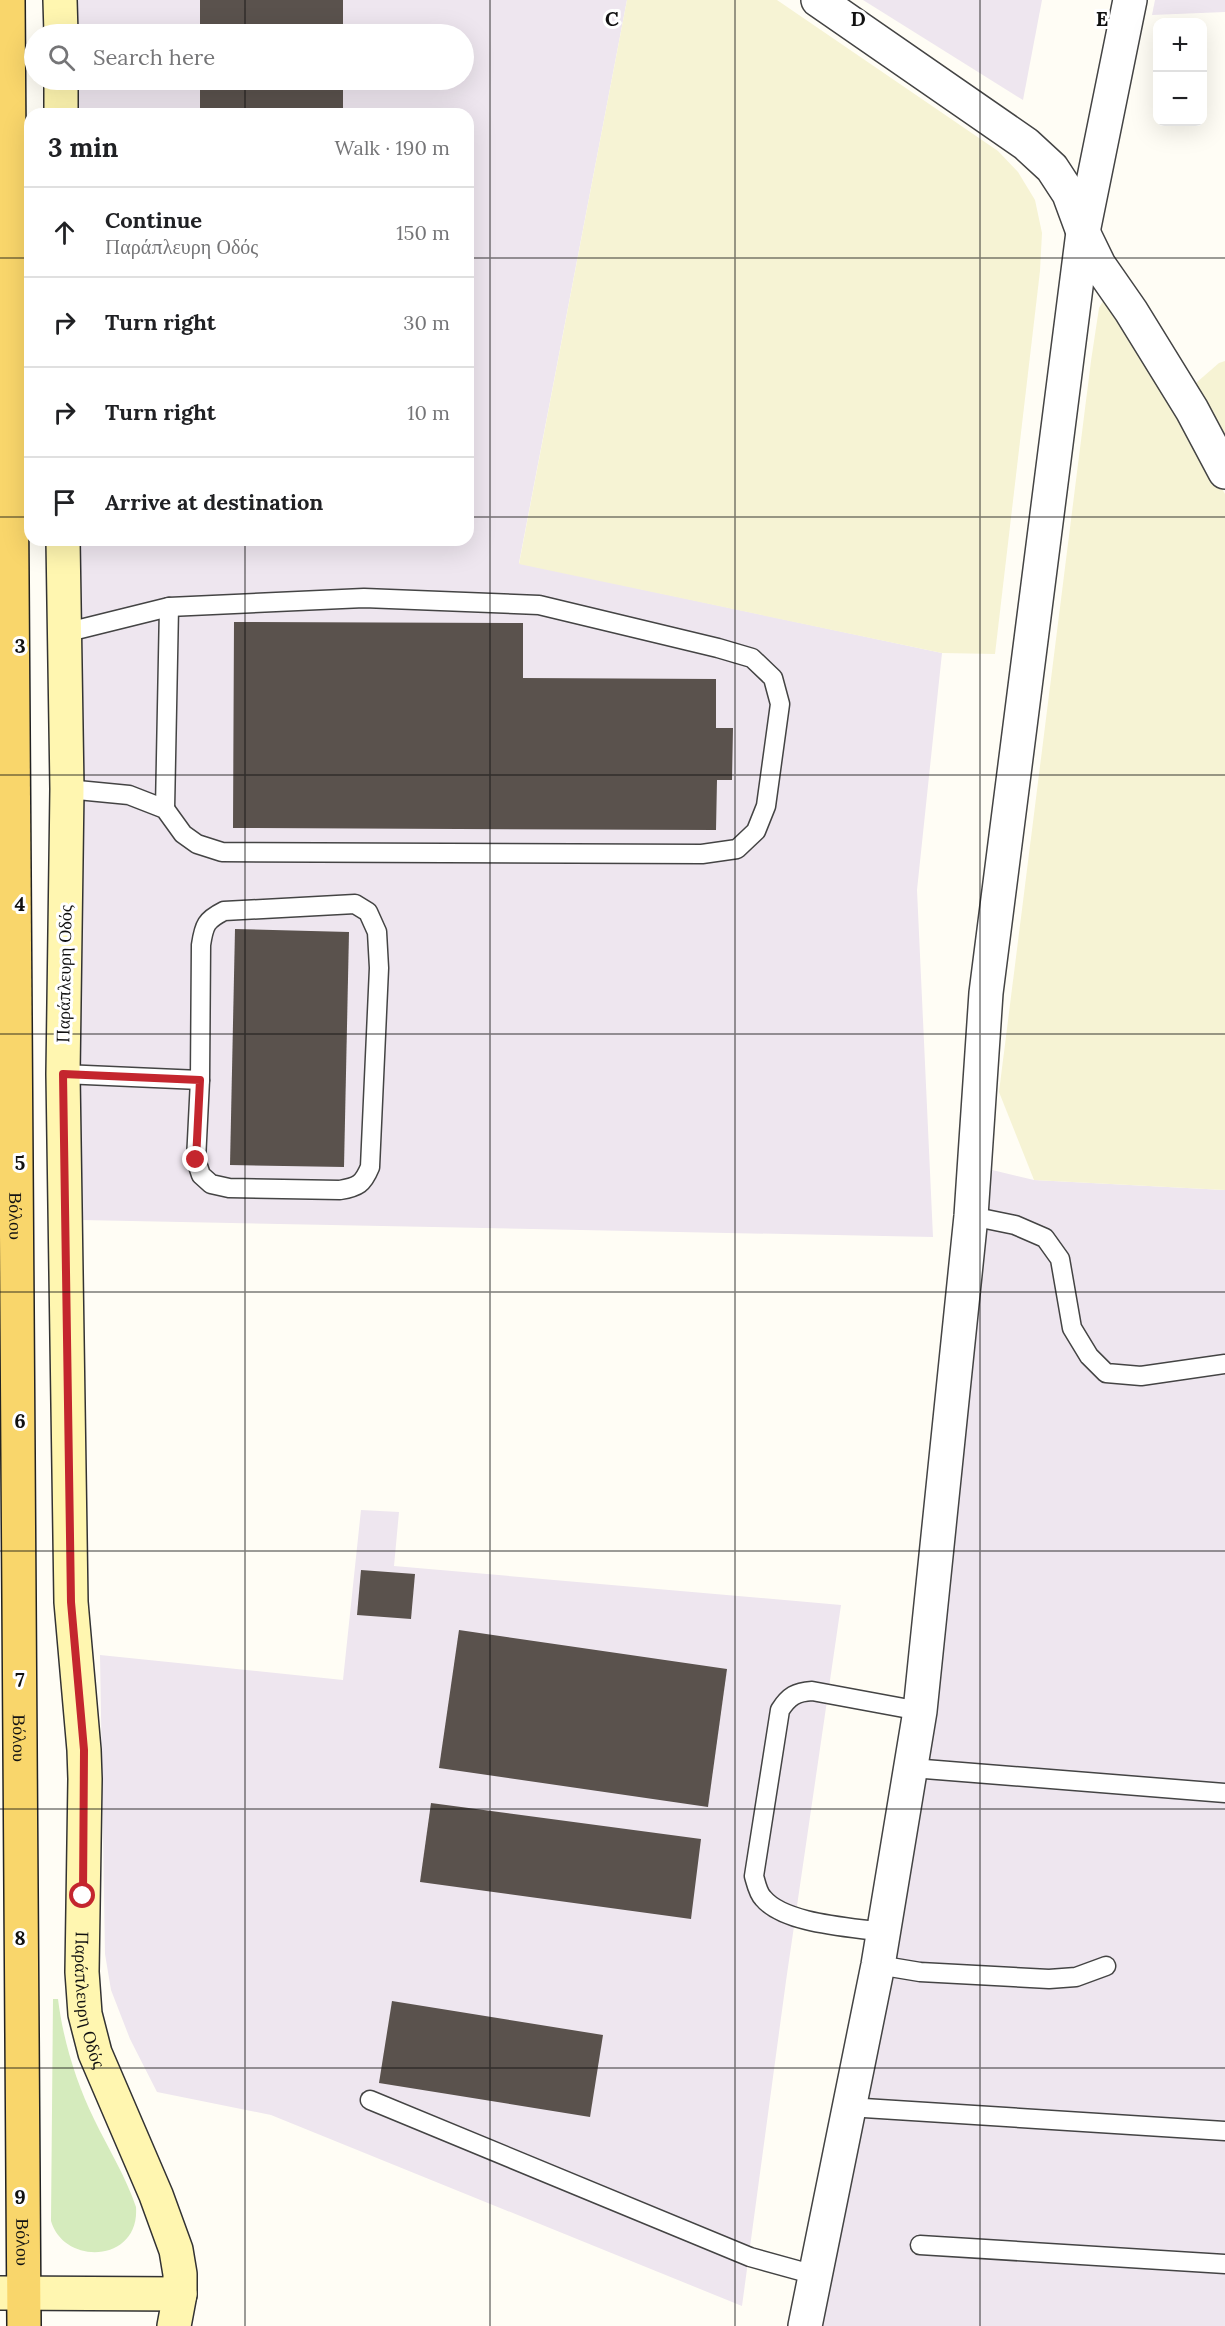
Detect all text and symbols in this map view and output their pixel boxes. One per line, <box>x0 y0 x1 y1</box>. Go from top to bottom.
text: C <box>605 6 619 31</box>
text: D <box>850 6 866 31</box>
text: E <box>1096 6 1108 31</box>
map controls <box>1153 18 1207 126</box>
button: + <box>1153 18 1207 72</box>
search box <box>24 24 474 90</box>
icon: search <box>45 41 78 74</box>
text: Search here <box>93 43 215 71</box>
button: − <box>1153 72 1207 126</box>
text: 3 min <box>48 131 118 164</box>
text: Walk · 190 m <box>334 135 450 160</box>
text: Continue <box>105 206 202 234</box>
icon: ahead <box>48 216 81 249</box>
text: 150 m <box>396 220 450 245</box>
text: Παράπλευρη Οδός <box>105 234 258 259</box>
icon: right <box>48 306 81 339</box>
text: Turn right <box>105 308 216 336</box>
text: 30 m <box>403 310 450 335</box>
icon: right <box>48 396 81 429</box>
text: Turn right <box>105 398 216 426</box>
text: 10 m <box>407 400 450 425</box>
icon: arrive <box>48 486 81 519</box>
text: Arrive at destination <box>105 488 323 516</box>
text: 3 <box>14 633 26 658</box>
text: 4 <box>15 891 26 916</box>
street label: Παράπλευρη Οδός <box>51 905 77 1043</box>
route end <box>182 1146 208 1172</box>
text: 5 <box>15 1150 26 1175</box>
street label: Βόλου <box>5 1192 28 1240</box>
text: 6 <box>14 1408 26 1433</box>
text: 7 <box>15 1667 25 1692</box>
street label: Βόλου <box>8 1714 32 1762</box>
route start <box>69 1882 95 1908</box>
text: 8 <box>14 1925 26 1950</box>
street label: Παράπλευρη Οδός <box>70 1931 111 2071</box>
text: 9 <box>14 2184 26 2209</box>
street label: Βόλου <box>12 2218 35 2266</box>

